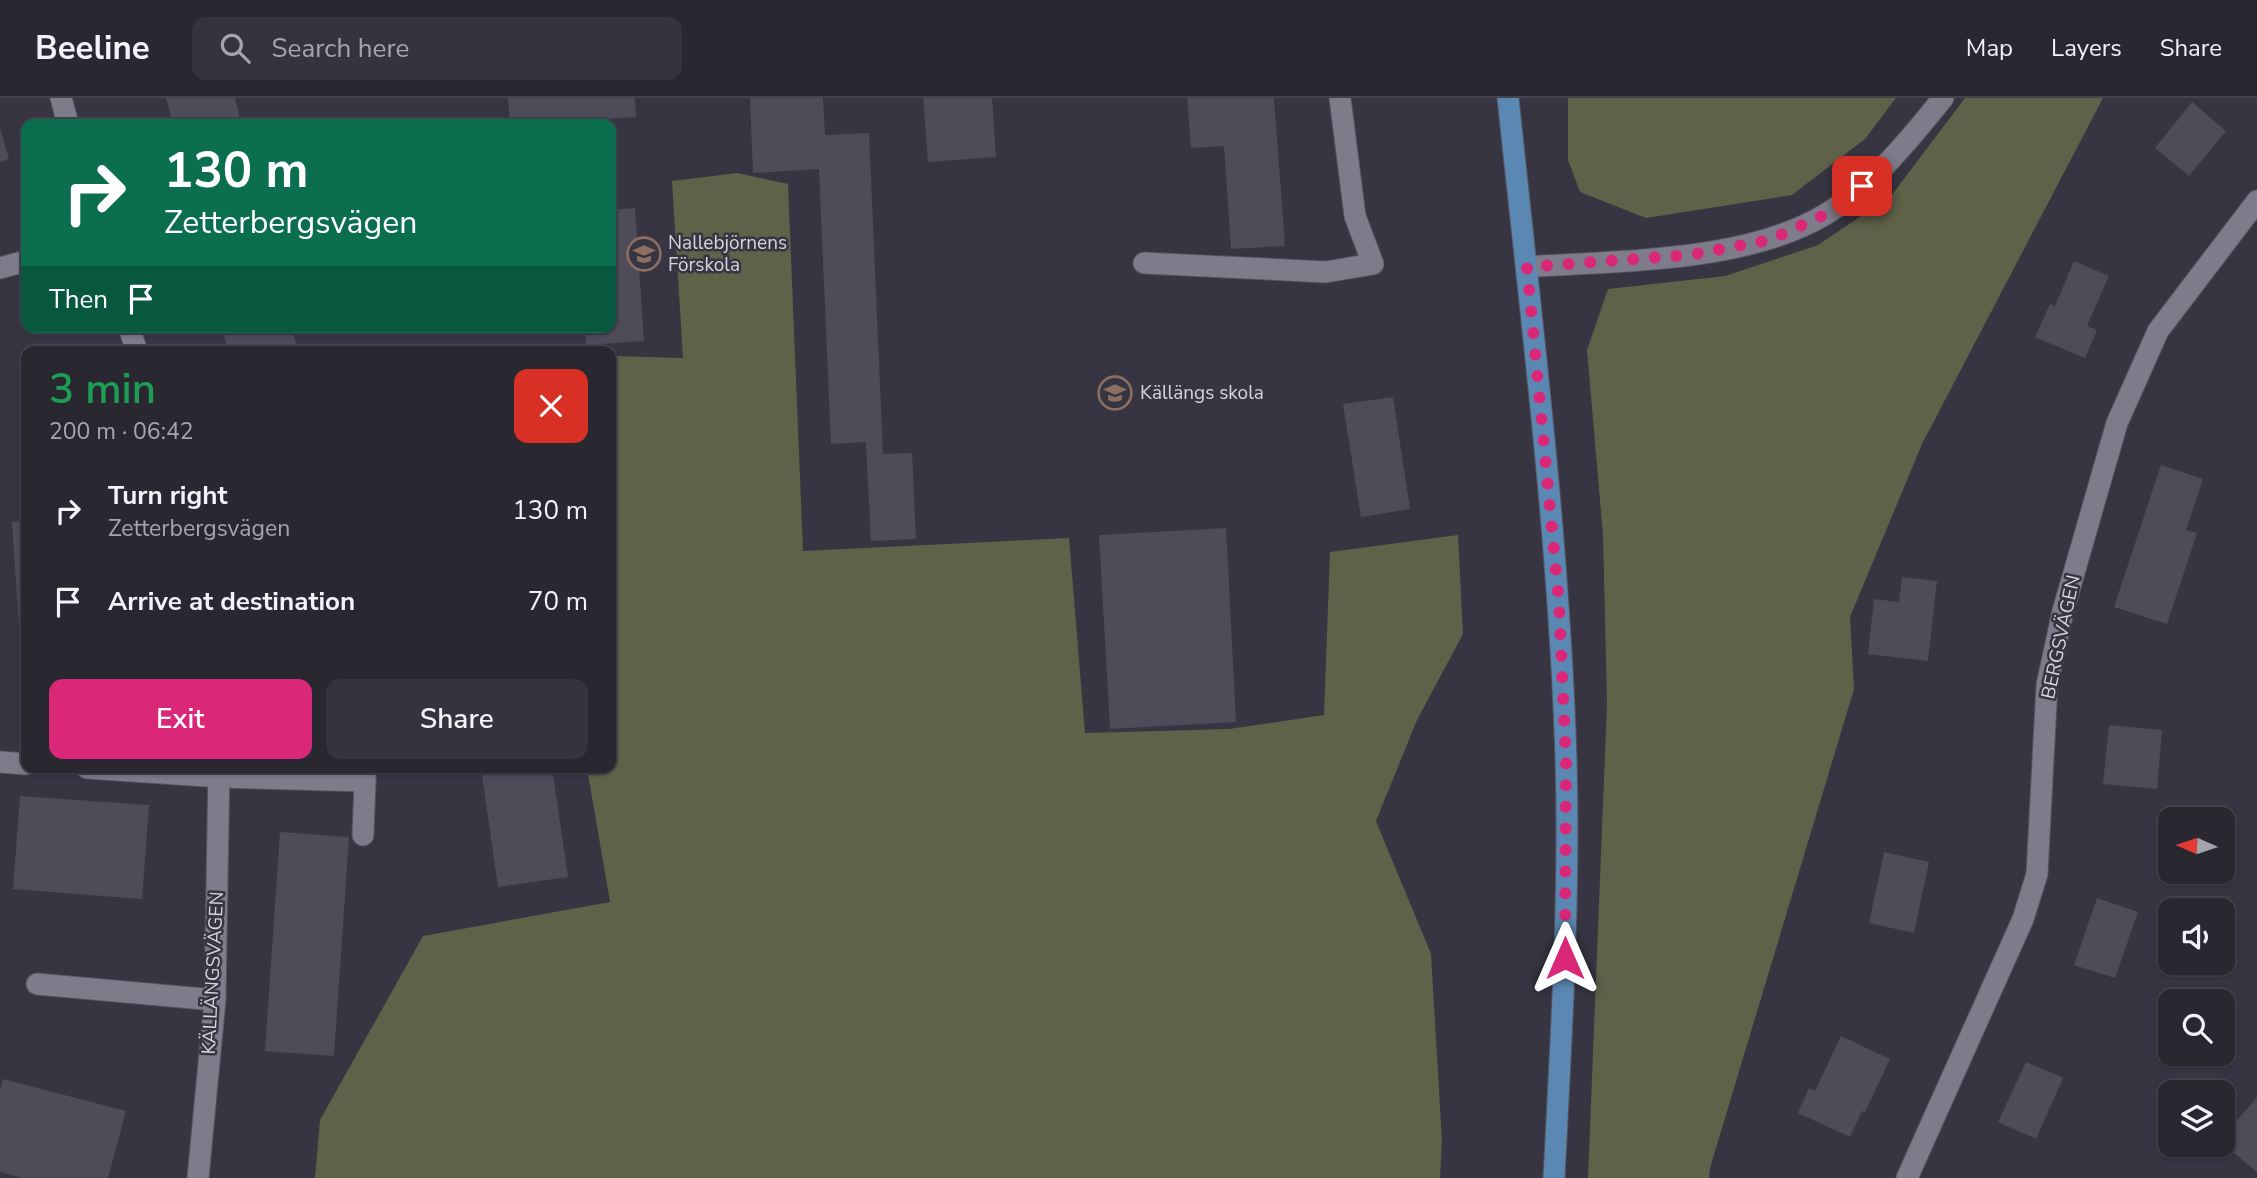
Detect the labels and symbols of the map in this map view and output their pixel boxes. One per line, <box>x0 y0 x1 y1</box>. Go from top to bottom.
pin <box>1832 156 1892 216</box>
place label: Nallebjörnens Förskola <box>668 230 787 278</box>
school or university icon: Nallebjörnens Förskola <box>625 235 663 273</box>
school or university icon: Källängs skola <box>1096 374 1134 412</box>
place label: Källängs skola <box>1140 380 1264 406</box>
street label: BERGSVÄGEN <box>2035 572 2087 702</box>
north arrow <box>2158 807 2235 884</box>
street label: KÄLLÄNGSVÄGEN <box>196 891 230 1055</box>
position arrow <box>1528 921 1602 995</box>

